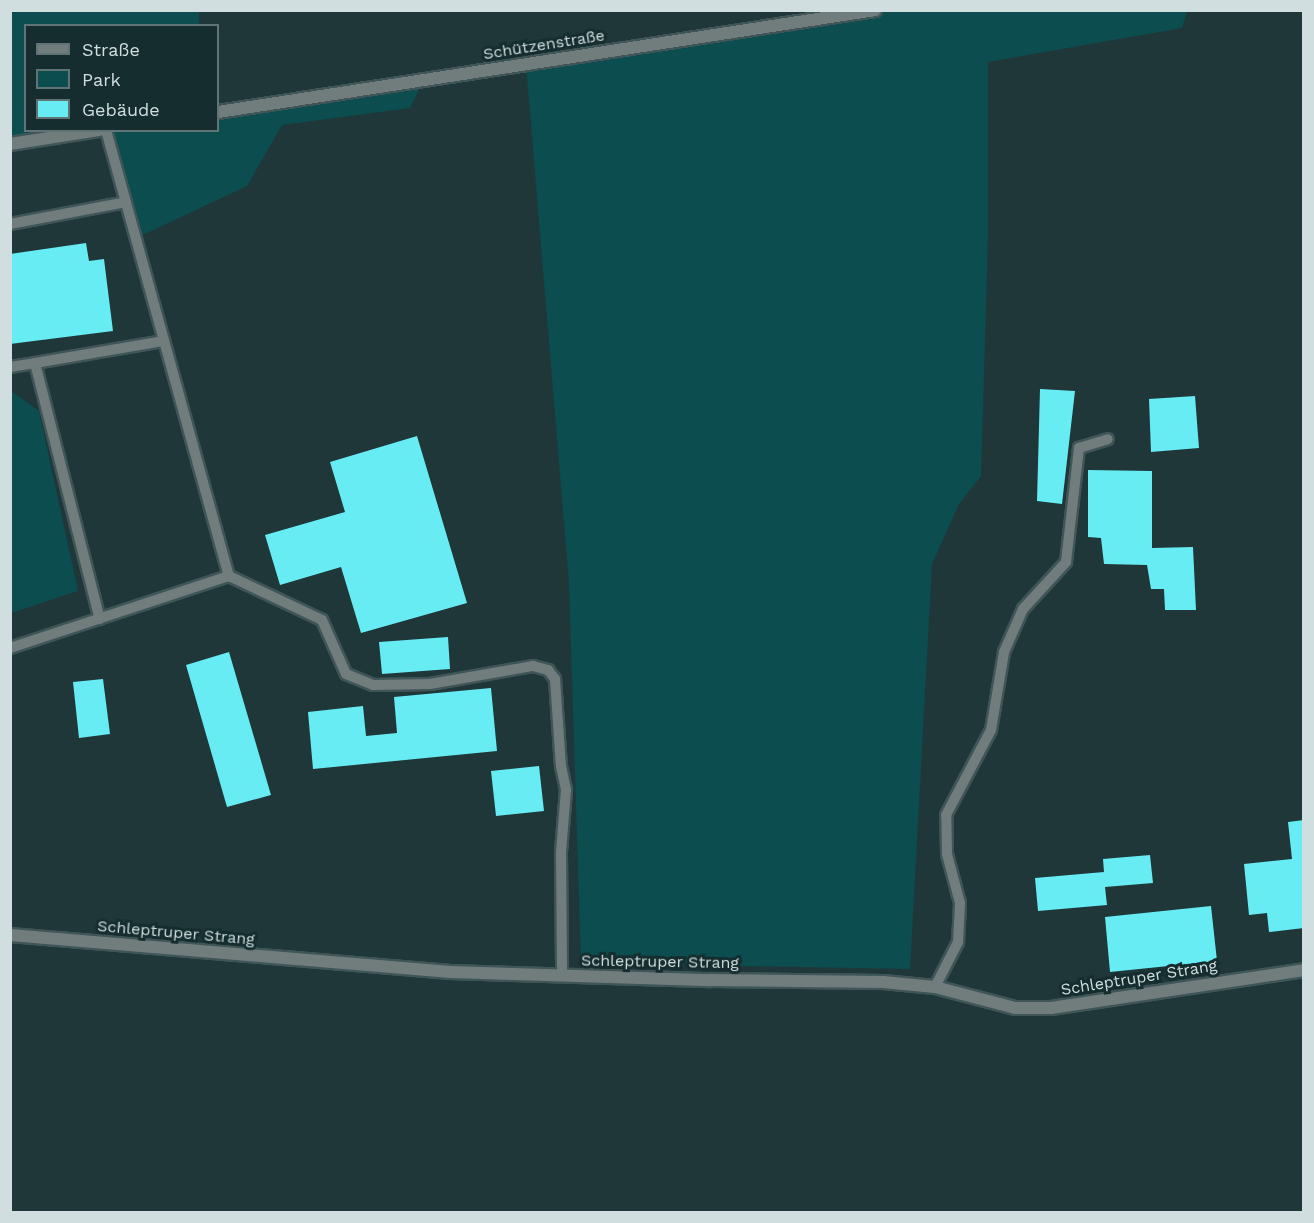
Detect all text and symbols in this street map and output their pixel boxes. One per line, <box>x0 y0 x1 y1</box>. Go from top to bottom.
legend <box>24 24 219 132</box>
street label: Schützenstraße <box>482 26 606 64</box>
text: Straße <box>82 39 140 60</box>
text: Park <box>82 69 121 90</box>
text: Gebäude <box>82 99 160 120</box>
street label: Schleptruper Strang <box>96 917 256 949</box>
street label: Schleptruper Strang <box>581 951 739 973</box>
street label: Schleptruper Strang <box>1059 956 1219 1000</box>

